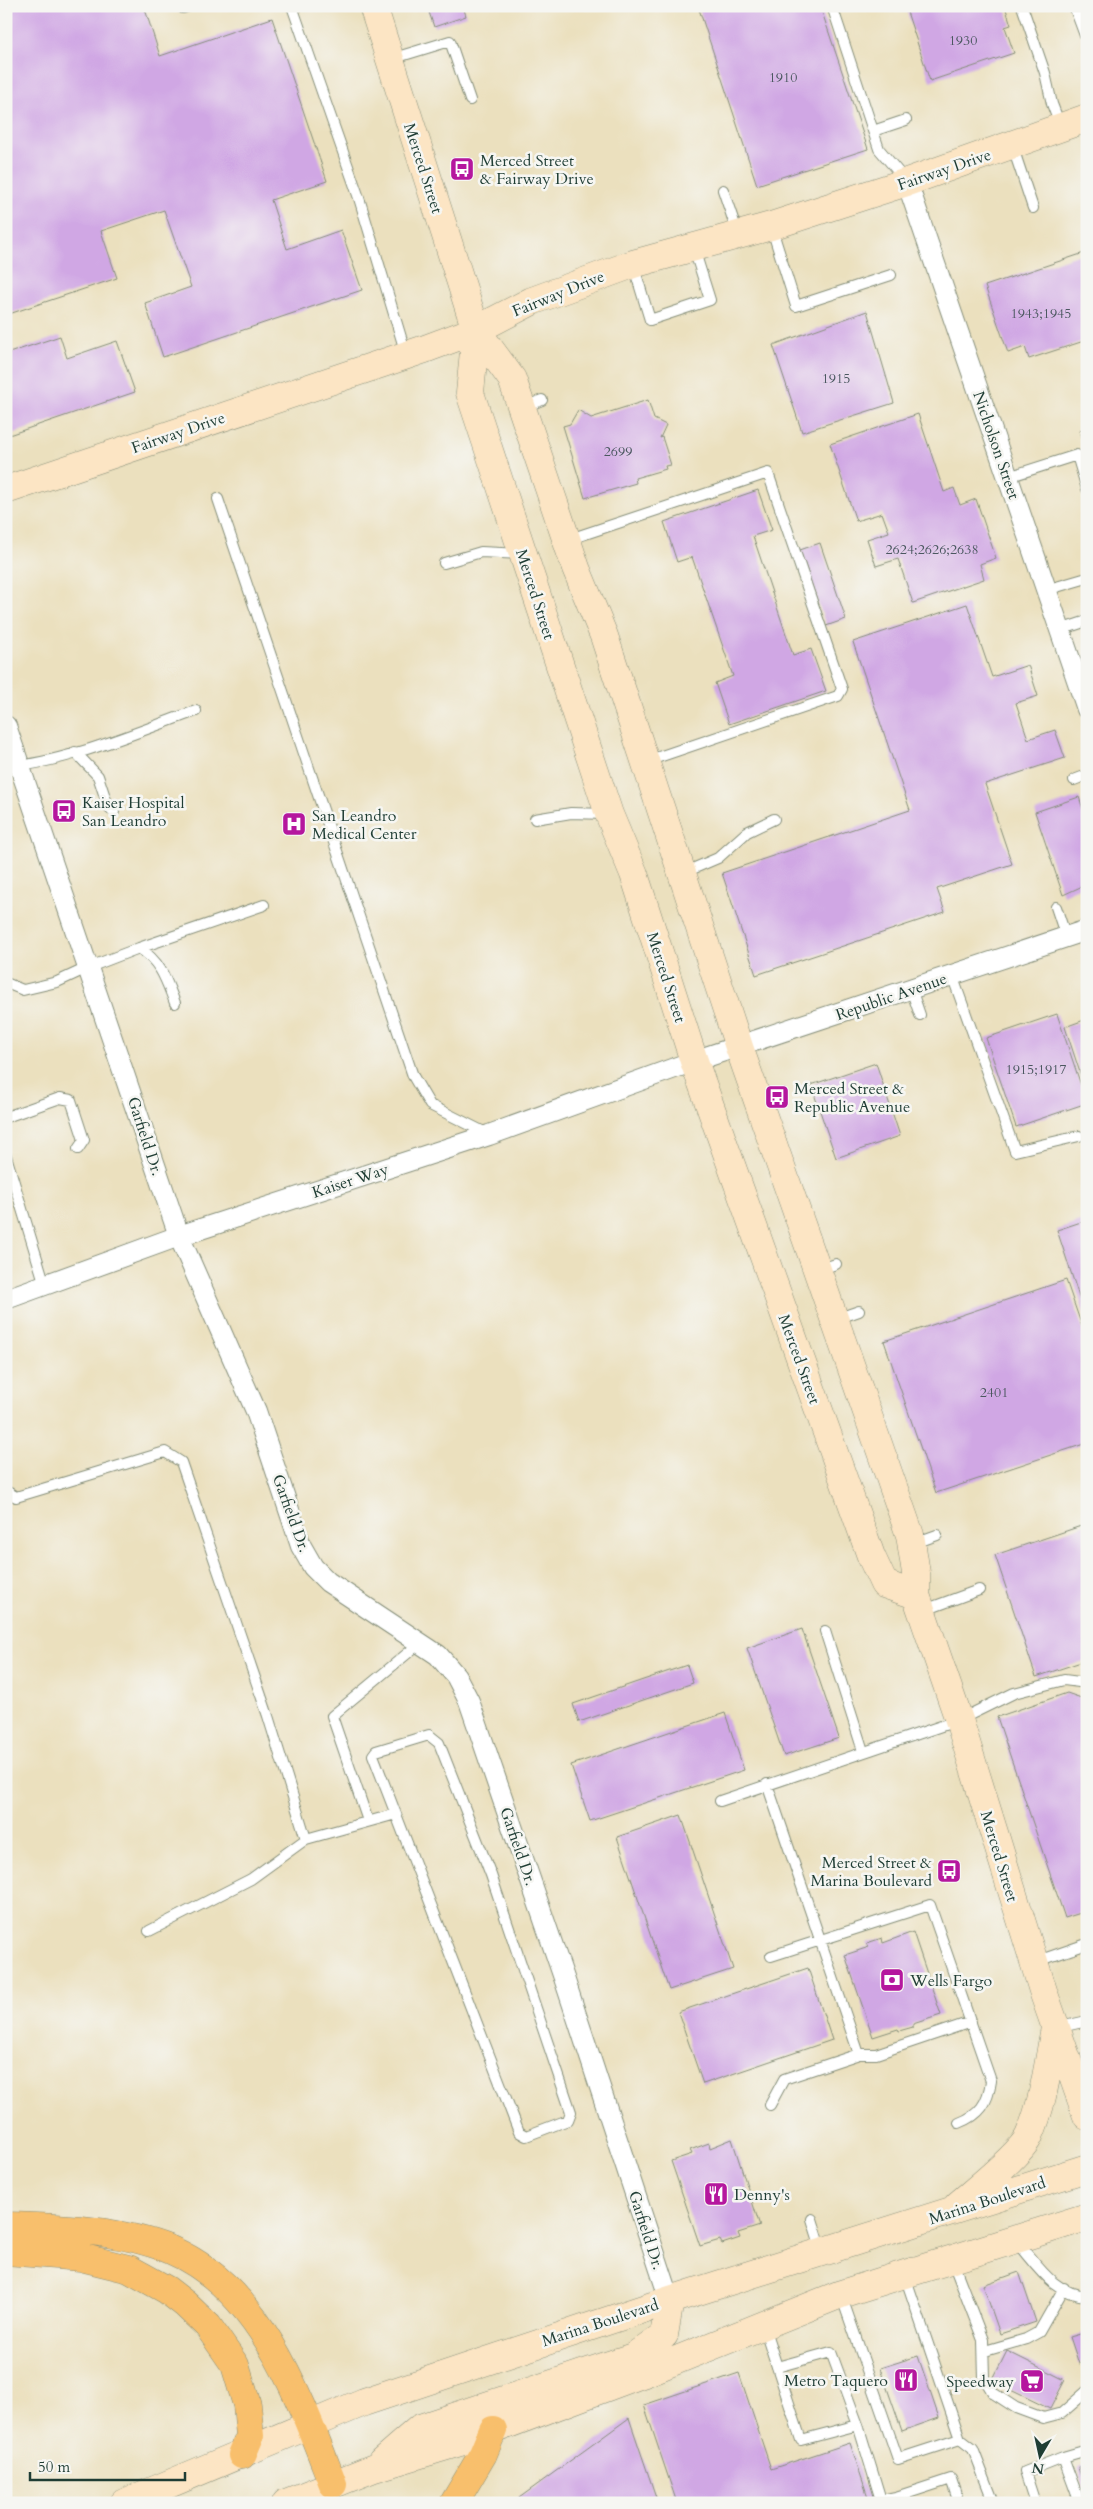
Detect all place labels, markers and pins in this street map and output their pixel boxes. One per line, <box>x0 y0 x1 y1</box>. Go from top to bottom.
place label: Merced Street & Fairway Drive <box>480 150 594 190</box>
bus stop icon: Merced Street & Fairway Drive <box>449 156 475 182</box>
place label: Kaiser Hospital San Leandro <box>82 792 185 832</box>
bus stop icon: Kaiser Hospital San Leandro <box>51 798 77 824</box>
place label: San Leandro Medical Center <box>312 805 417 845</box>
hospital icon: San Leandro Medical Center <box>281 811 307 837</box>
place label: Merced Street & Republic Avenue <box>794 1078 910 1118</box>
bus stop icon: Merced Street & Republic Avenue <box>764 1084 790 1110</box>
place label: Merced Street & Marina Boulevard <box>810 1852 932 1892</box>
bus stop icon: Merced Street & Marina Boulevard <box>936 1858 962 1884</box>
bank icon: Wells Fargo <box>879 1967 905 1993</box>
place label: Wells Fargo <box>909 1970 993 1992</box>
restaurant icon: Denny's <box>703 2181 729 2207</box>
place label: Denny's <box>734 2184 790 2206</box>
restaurant icon: Metro Taquero <box>893 2367 919 2393</box>
supermarket icon: Speedway <box>1019 2368 1045 2394</box>
place label: Metro Taquero <box>784 2370 888 2392</box>
place label: Speedway <box>946 2371 1015 2393</box>

